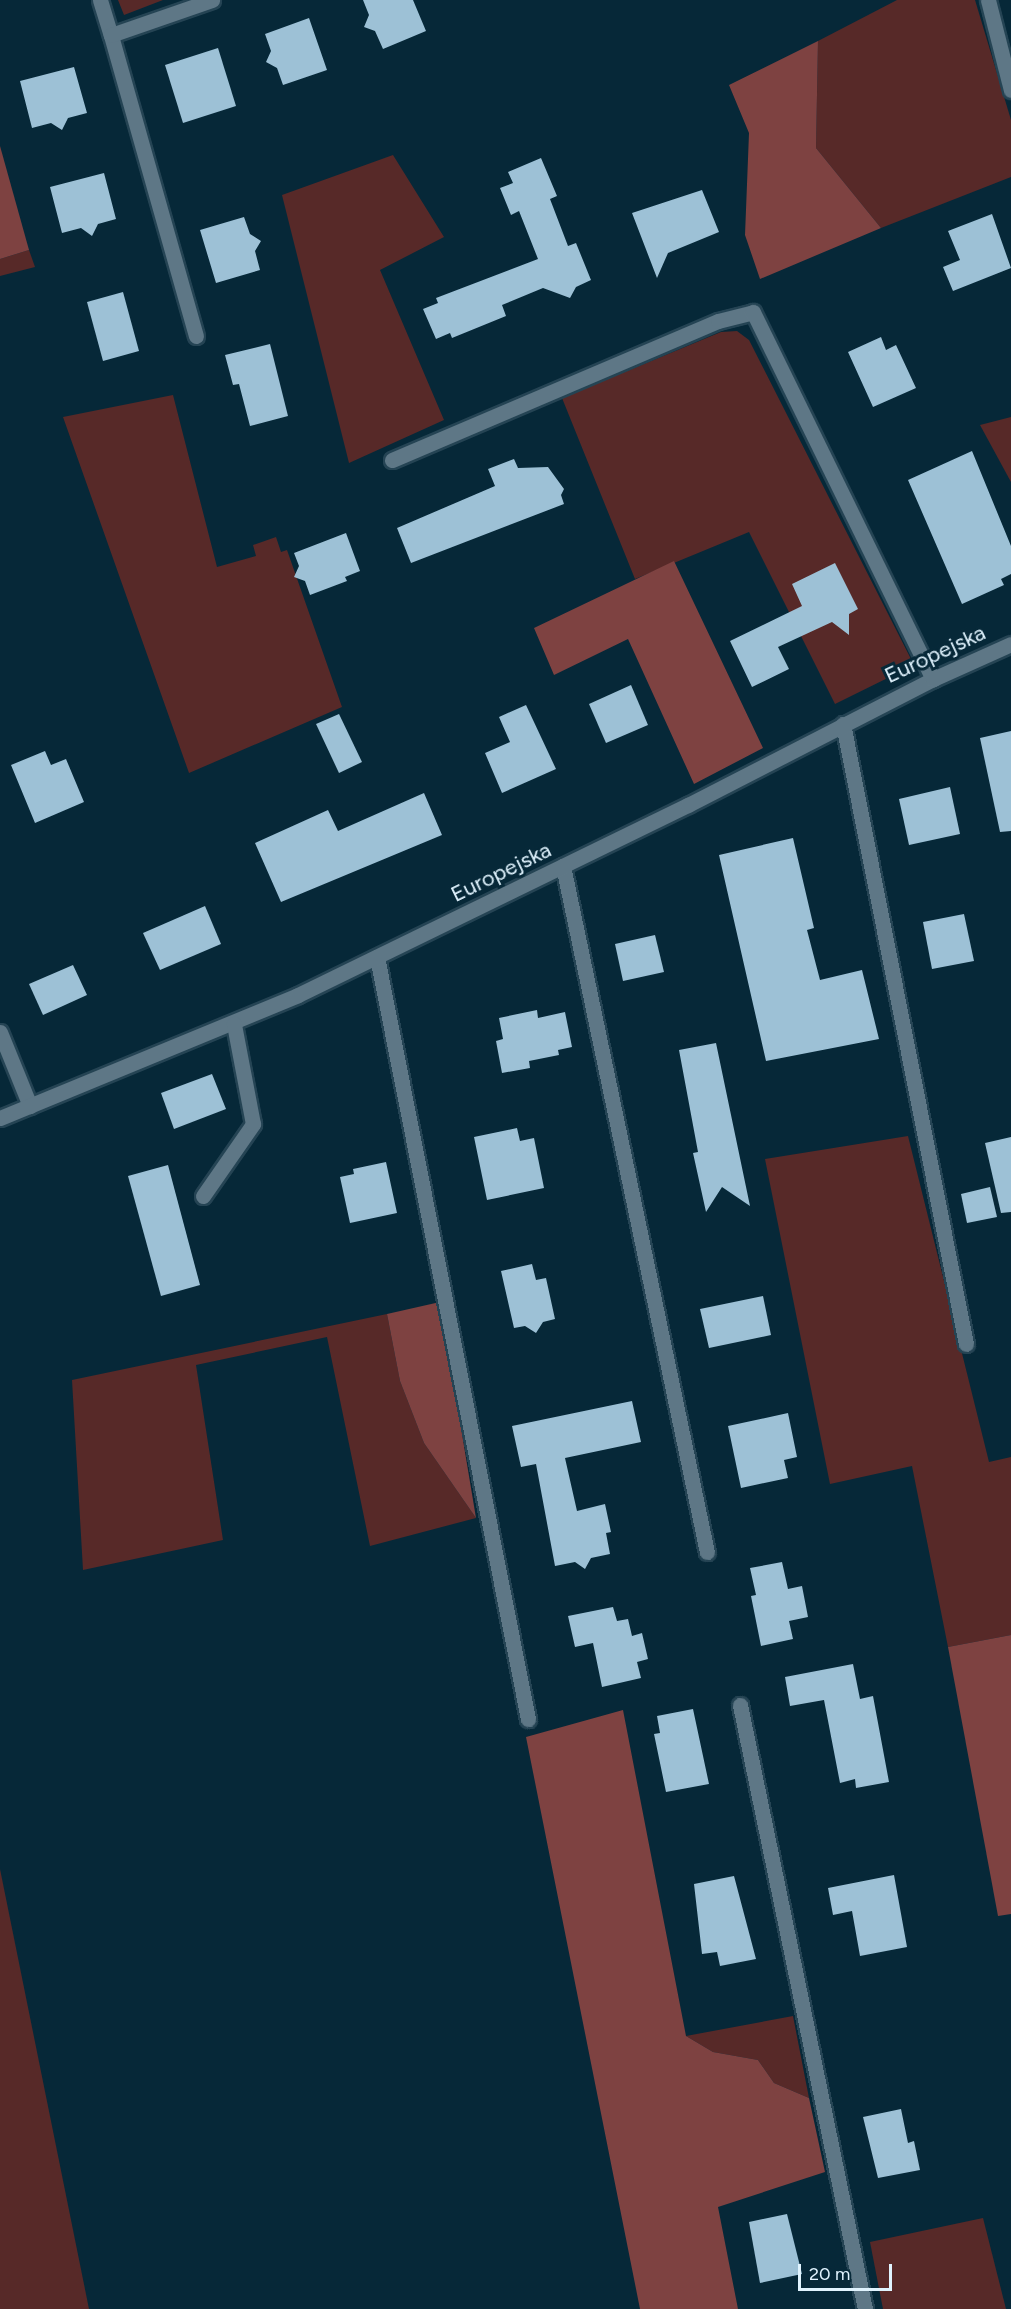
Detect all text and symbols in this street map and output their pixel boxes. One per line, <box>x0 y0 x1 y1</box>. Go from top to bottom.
street label: Europejska <box>880 619 990 689</box>
street label: Europejska <box>447 836 555 908</box>
scale bar <box>801 2252 896 2290</box>
text: 20 m <box>809 2263 850 2285</box>

